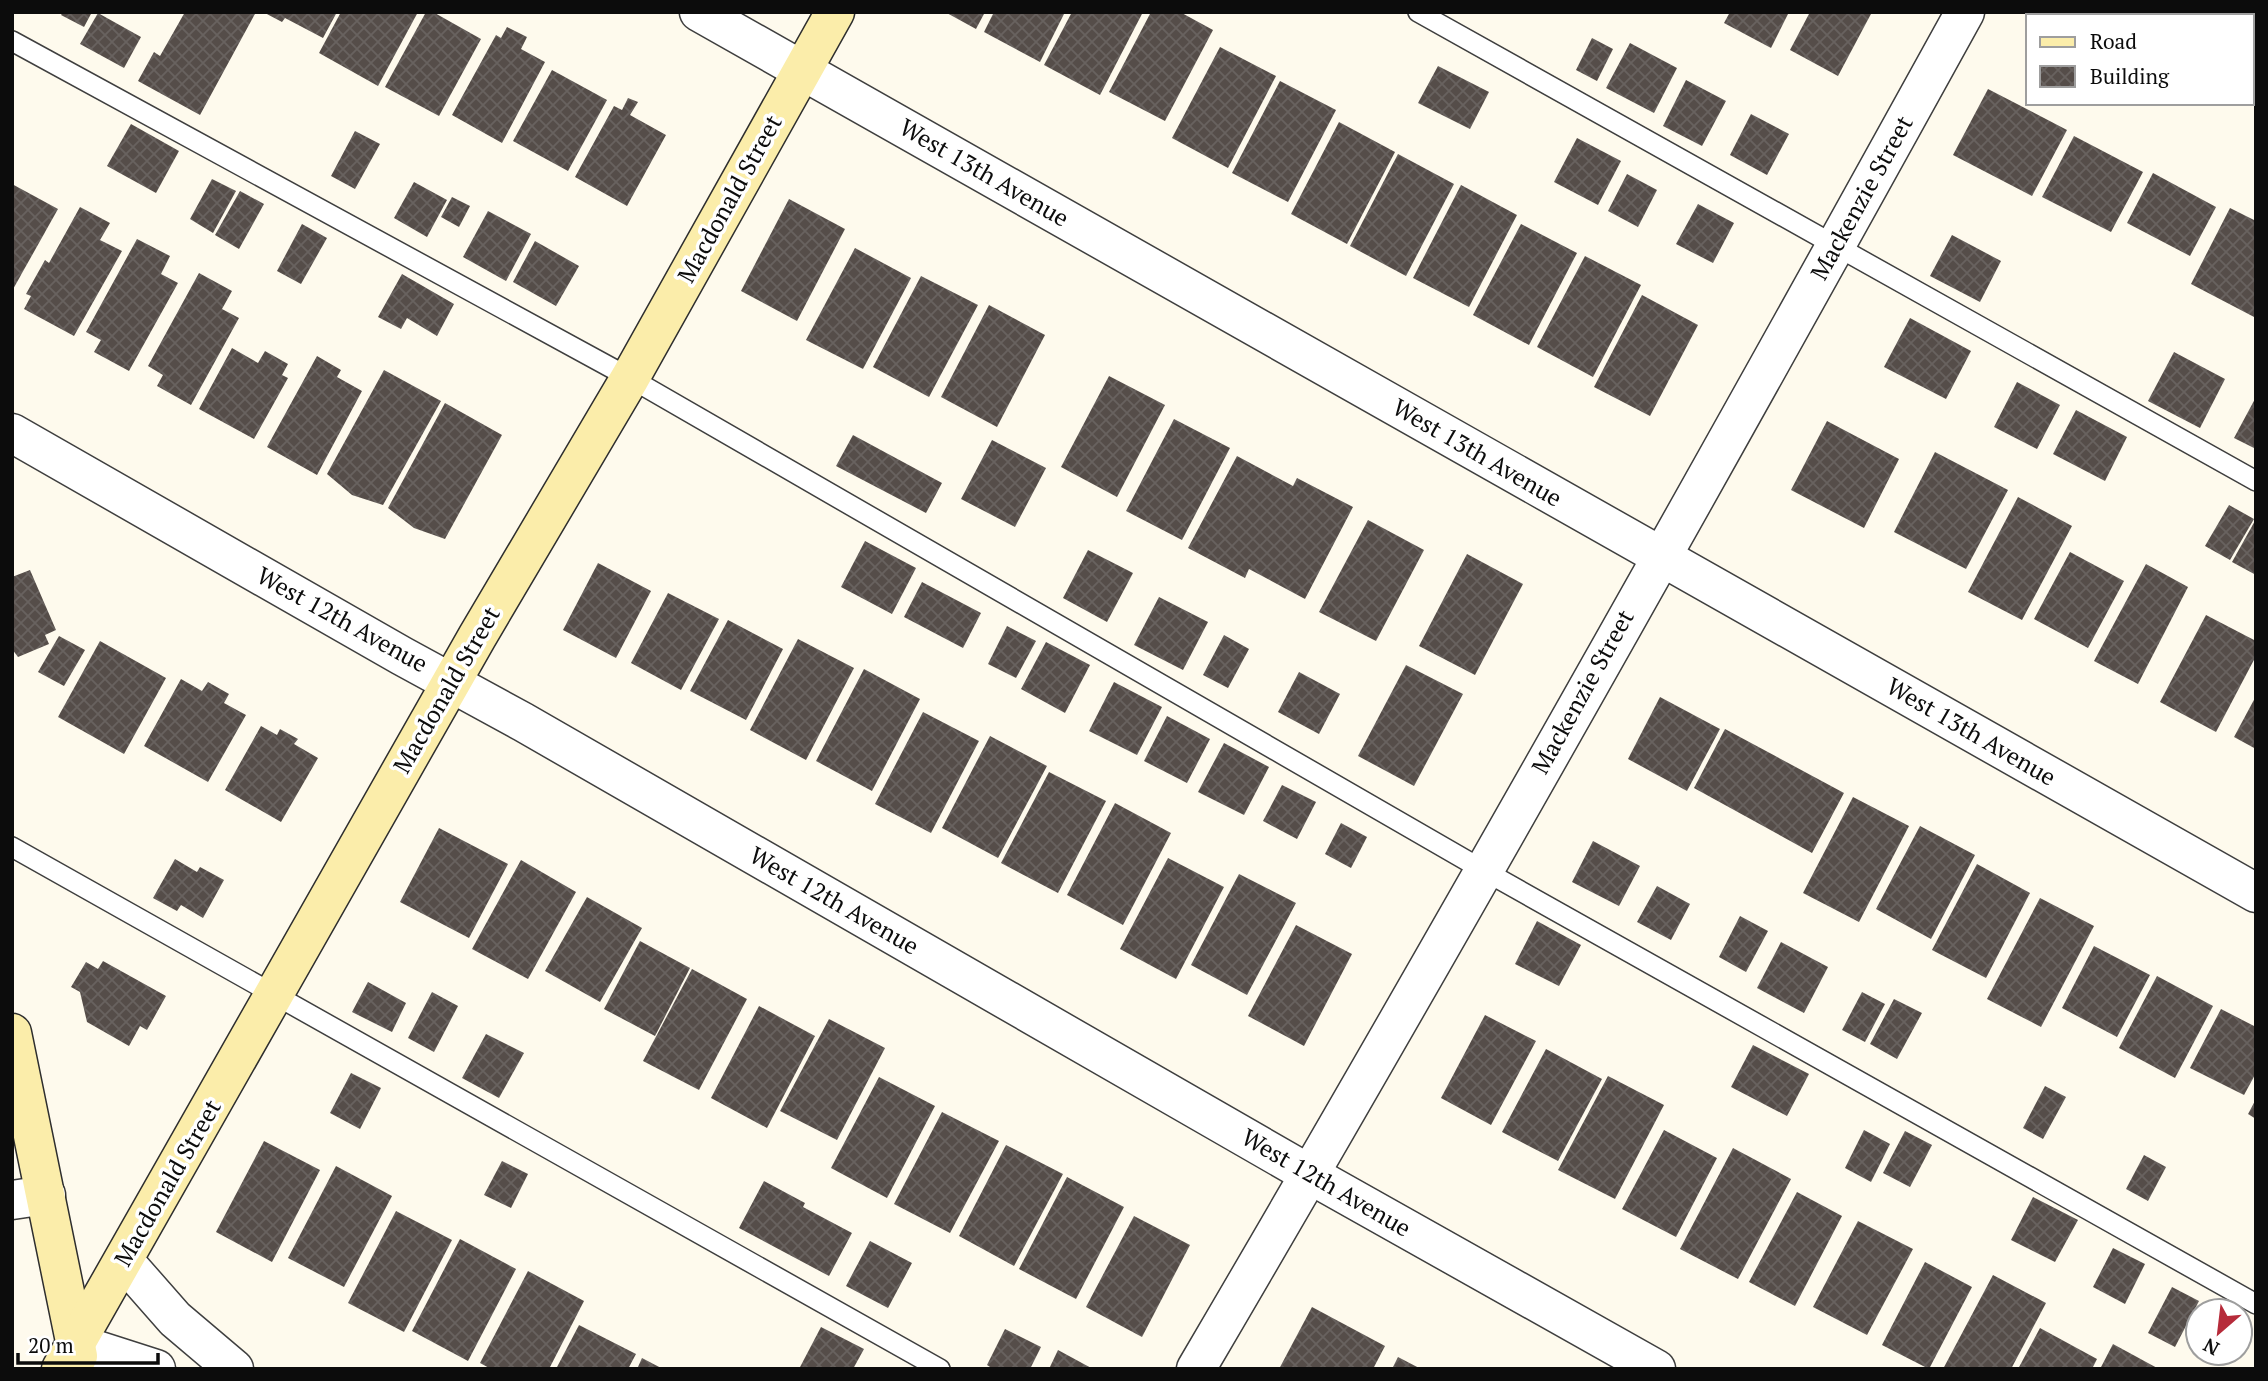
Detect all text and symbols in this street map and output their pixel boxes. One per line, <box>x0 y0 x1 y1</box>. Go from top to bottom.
legend <box>2026 14 2254 105</box>
text: Road <box>2090 27 2137 55</box>
text: Building <box>2090 62 2170 90</box>
street label: Macdonald Street <box>670 109 789 288</box>
street label: Mackenzie Street <box>1803 109 1920 285</box>
street label: West 13th Avenue <box>894 111 1075 234</box>
street label: West 13th Avenue <box>1387 391 1568 514</box>
street label: West 12th Avenue <box>251 559 434 679</box>
street label: Macdonald Street <box>385 600 507 779</box>
street label: Mackenzie Street <box>1524 603 1641 779</box>
street label: West 13th Avenue <box>1881 670 2062 793</box>
street label: West 12th Avenue <box>744 839 925 962</box>
street label: Macdonald Street <box>106 1093 228 1272</box>
street label: West 12th Avenue <box>1236 1121 1417 1244</box>
north arrow <box>2184 1297 2254 1367</box>
scale bar <box>18 1322 158 1366</box>
text: 20 m <box>28 1331 74 1359</box>
text: N <box>2198 1333 2223 1362</box>

